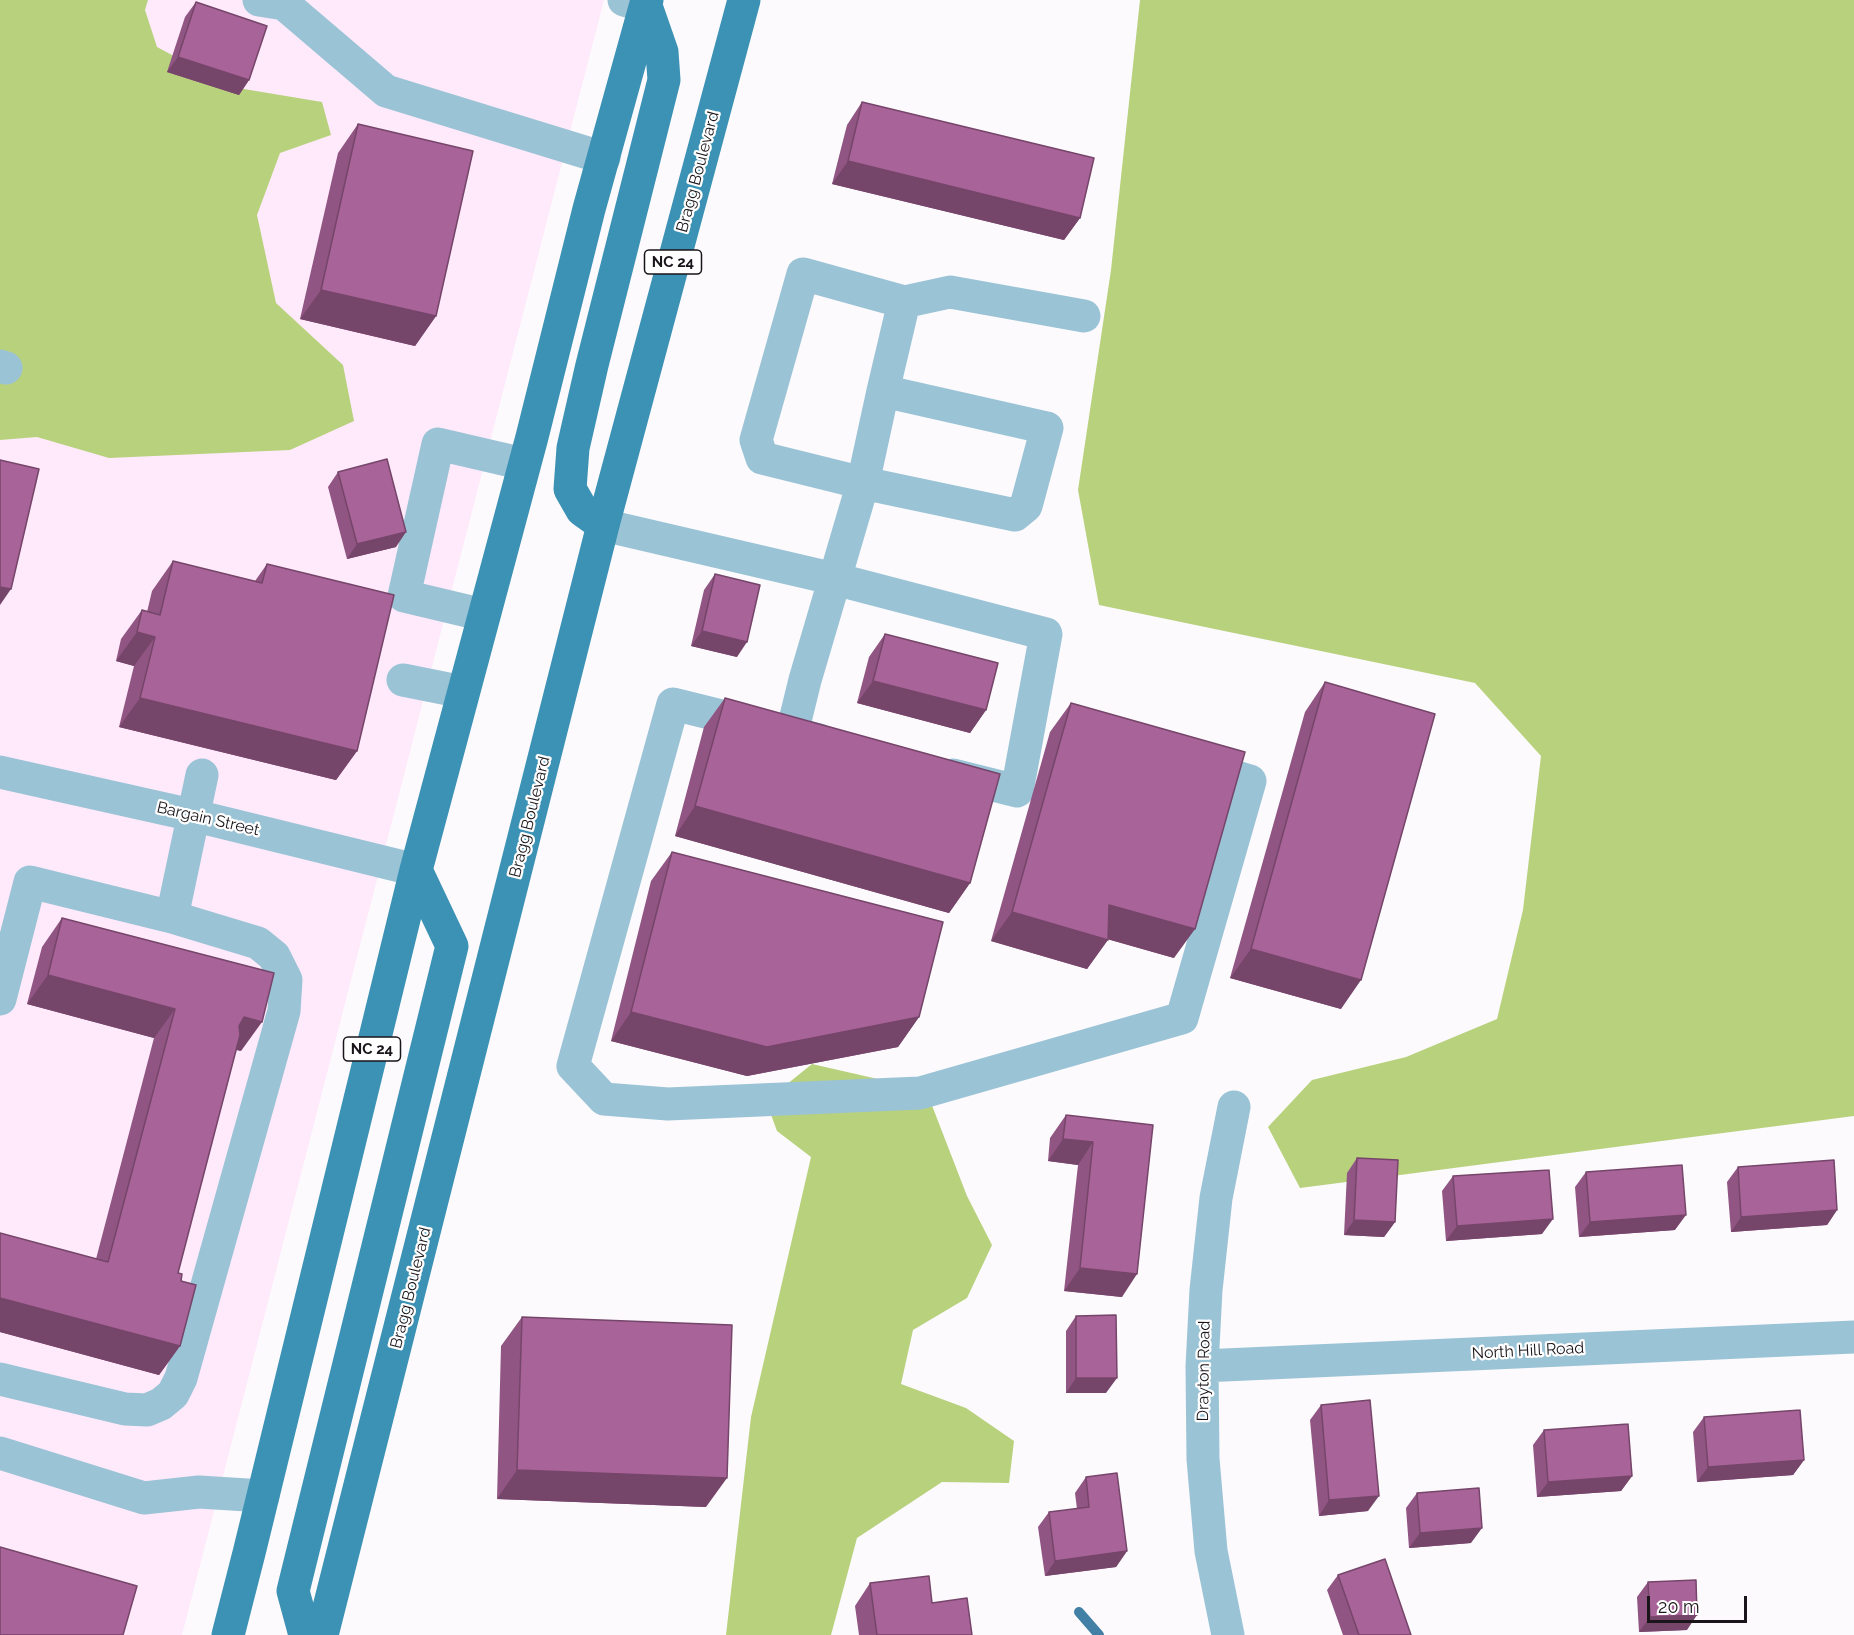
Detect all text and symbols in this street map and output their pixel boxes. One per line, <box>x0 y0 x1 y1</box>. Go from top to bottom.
street label: Bragg Boulevard <box>673 109 723 235</box>
road number: NC 24 <box>644 250 702 274</box>
street label: Bragg Boulevard <box>506 754 554 880</box>
street label: Bargain Street <box>155 798 261 840</box>
road number: NC 24 <box>344 1037 400 1061</box>
street label: Bragg Boulevard <box>387 1225 435 1351</box>
street label: Drayton Road <box>1194 1320 1214 1422</box>
street label: North Hill Road <box>1471 1338 1585 1364</box>
scale bar <box>1650 1584 1750 1622</box>
text: 20 m <box>1658 1596 1700 1617</box>

